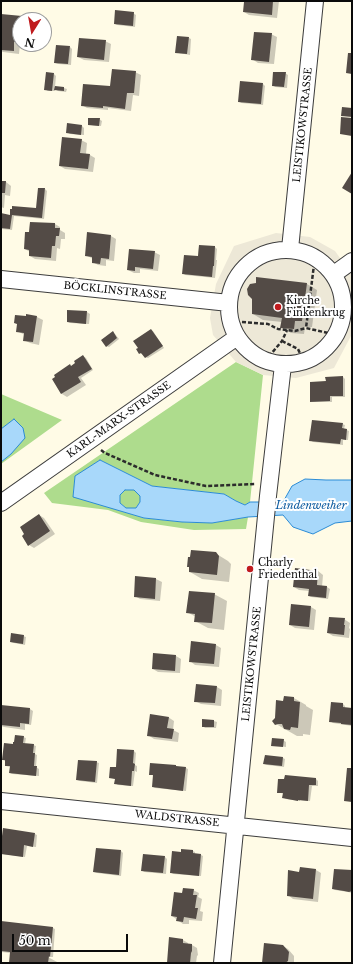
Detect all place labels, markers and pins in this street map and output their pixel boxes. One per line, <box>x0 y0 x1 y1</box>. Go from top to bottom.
place label: Kirche Finkenkrug <box>286 295 345 318</box>
marker: Kirche Finkenkrug <box>273 302 283 312</box>
place label: Charly Friedenthal <box>258 557 317 580</box>
marker: Charly Friedenthal <box>245 564 255 574</box>

